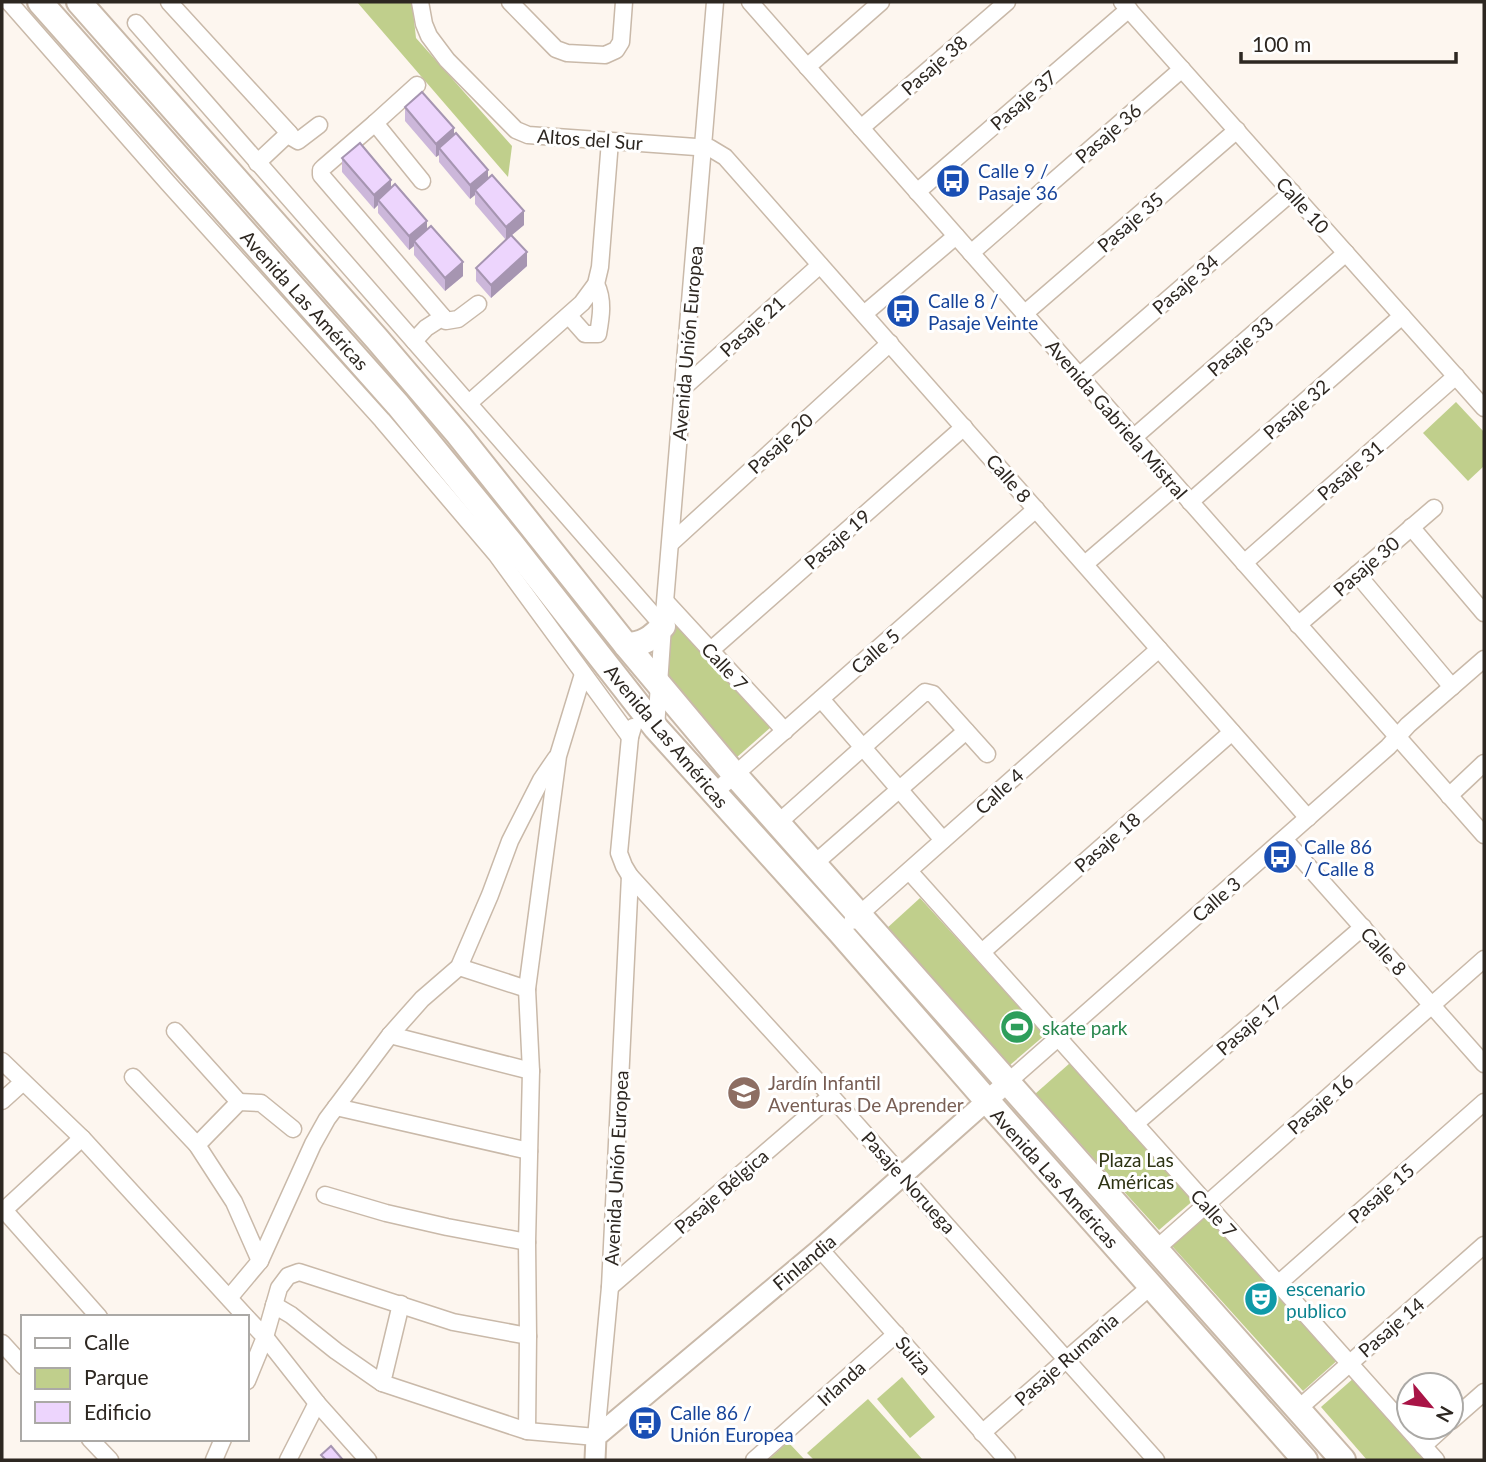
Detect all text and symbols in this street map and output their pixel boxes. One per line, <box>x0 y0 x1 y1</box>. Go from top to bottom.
scale bar <box>1241 21 1456 65</box>
street label: Pasaje 38 <box>896 30 972 100</box>
text: 100 m <box>1252 31 1311 56</box>
street label: Pasaje 37 <box>985 65 1061 135</box>
street label: Pasaje 36 <box>1070 98 1146 168</box>
street label: Altos del Sur <box>537 124 644 154</box>
place label: Calle 9 / Pasaje 36 <box>978 159 1058 204</box>
bus stop icon: Calle 9 / Pasaje 36 <box>934 162 972 200</box>
street label: Calle 10 <box>1272 172 1334 238</box>
street label: Pasaje 35 <box>1092 187 1168 257</box>
street label: Avenida Las Américas <box>236 225 374 375</box>
street label: Avenida Unión Europea <box>667 245 707 441</box>
street label: Pasaje 34 <box>1147 249 1223 319</box>
place label: Calle 8 / Pasaje Veinte <box>928 289 1038 334</box>
street label: Pasaje 21 <box>715 291 789 361</box>
bus stop icon: Calle 8 / Pasaje Veinte <box>884 292 922 330</box>
street label: Pasaje 33 <box>1202 311 1278 381</box>
street label: Avenida Gabriela Mistral <box>1041 335 1193 503</box>
street label: Pasaje 32 <box>1258 374 1334 444</box>
street label: Pasaje 20 <box>743 408 817 478</box>
street label: Pasaje 31 <box>1312 435 1388 505</box>
street label: Calle 8 <box>982 449 1036 507</box>
street label: Pasaje 19 <box>799 504 875 574</box>
street label: Pasaje 30 <box>1328 531 1404 601</box>
street label: Calle 5 <box>846 624 904 678</box>
street label: Calle 7 <box>697 637 753 695</box>
street label: Avenida Las Américas <box>600 660 734 812</box>
street label: Calle 4 <box>970 763 1028 819</box>
street label: Pasaje 18 <box>1069 807 1145 877</box>
place label: Calle 86 / Calle 8 <box>1304 835 1374 880</box>
bus stop icon: Calle 86 / Calle 8 <box>1261 838 1299 876</box>
street label: Calle 3 <box>1187 872 1245 926</box>
street label: Calle 8 <box>1356 922 1412 980</box>
street label: Pasaje 17 <box>1211 990 1287 1060</box>
sports icon: skate park <box>998 1008 1036 1046</box>
place label: skate park <box>1042 1016 1128 1039</box>
street label: Pasaje 16 <box>1282 1069 1358 1139</box>
street label: Avenida Unión Europea <box>599 1070 633 1266</box>
place label: Jardín Infantil Aventuras De Aprender <box>768 1071 964 1116</box>
school or university icon: Jardín Infantil Aventuras De Aprender <box>725 1074 763 1112</box>
street label: Avenida Las Américas <box>986 1103 1124 1253</box>
street label: Pasaje Noruega <box>857 1126 961 1238</box>
street label: Pasaje Bélgica <box>669 1144 773 1238</box>
park label: Plaza Las Américas <box>1098 1148 1174 1193</box>
street label: Pasaje 15 <box>1343 1158 1419 1228</box>
street label: Calle 7 <box>1186 1184 1242 1242</box>
street label: Finlandia <box>768 1229 840 1295</box>
place label: escenario publico <box>1286 1277 1366 1322</box>
theatre icon: escenario publico <box>1242 1280 1280 1318</box>
street label: Pasaje 14 <box>1353 1292 1429 1362</box>
street label: Pasaje Rumania <box>1010 1308 1122 1410</box>
legend <box>21 1315 248 1441</box>
text: Calle <box>84 1329 129 1354</box>
street label: Suiza <box>891 1331 937 1379</box>
street label: Irlanda <box>812 1355 870 1411</box>
text: Parque <box>84 1364 149 1389</box>
north arrow <box>1395 1371 1465 1441</box>
text: Edificio <box>84 1399 152 1424</box>
place label: Calle 86 / Unión Europea <box>670 1401 794 1446</box>
text: N <box>1432 1403 1459 1426</box>
bus stop icon: Calle 86 / Unión Europea <box>626 1404 664 1442</box>

